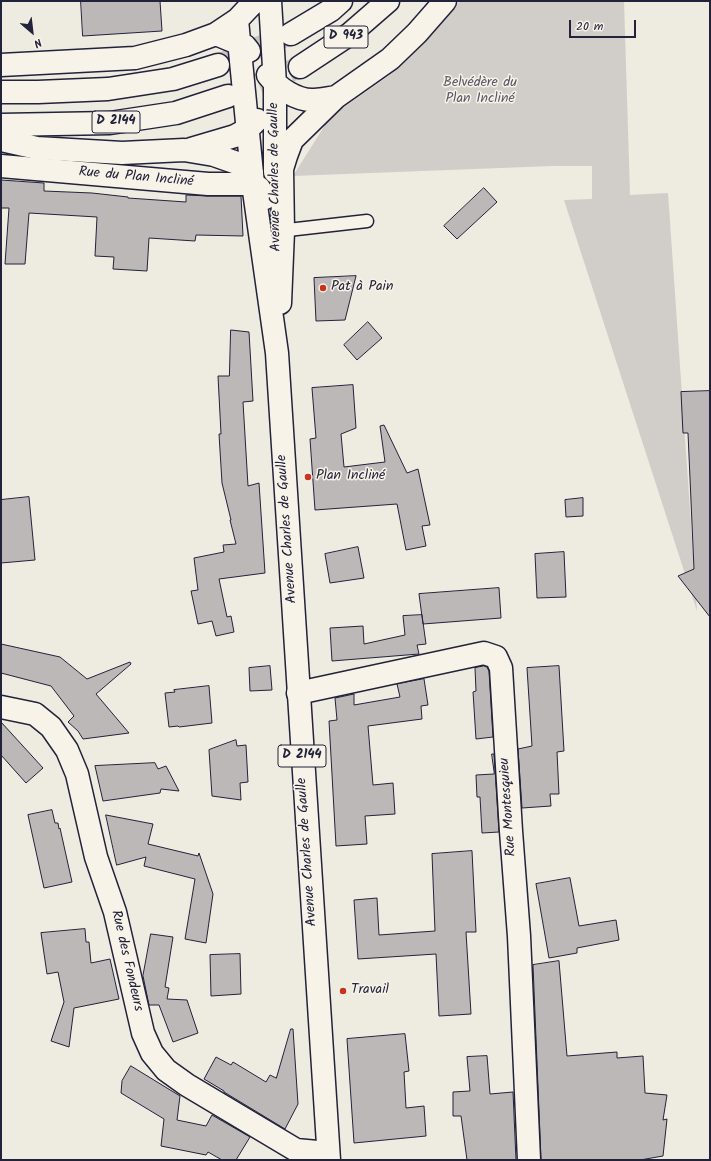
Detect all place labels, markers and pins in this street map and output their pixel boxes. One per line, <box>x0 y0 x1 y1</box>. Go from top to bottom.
place label: Pat à Pain <box>331 280 393 296</box>
marker: Pat à Pain <box>318 283 328 293</box>
place label: Plan Incliné <box>316 469 385 485</box>
marker: Plan Incliné <box>303 472 313 482</box>
place label: Travail <box>351 983 389 999</box>
marker: Travail <box>338 986 348 996</box>

